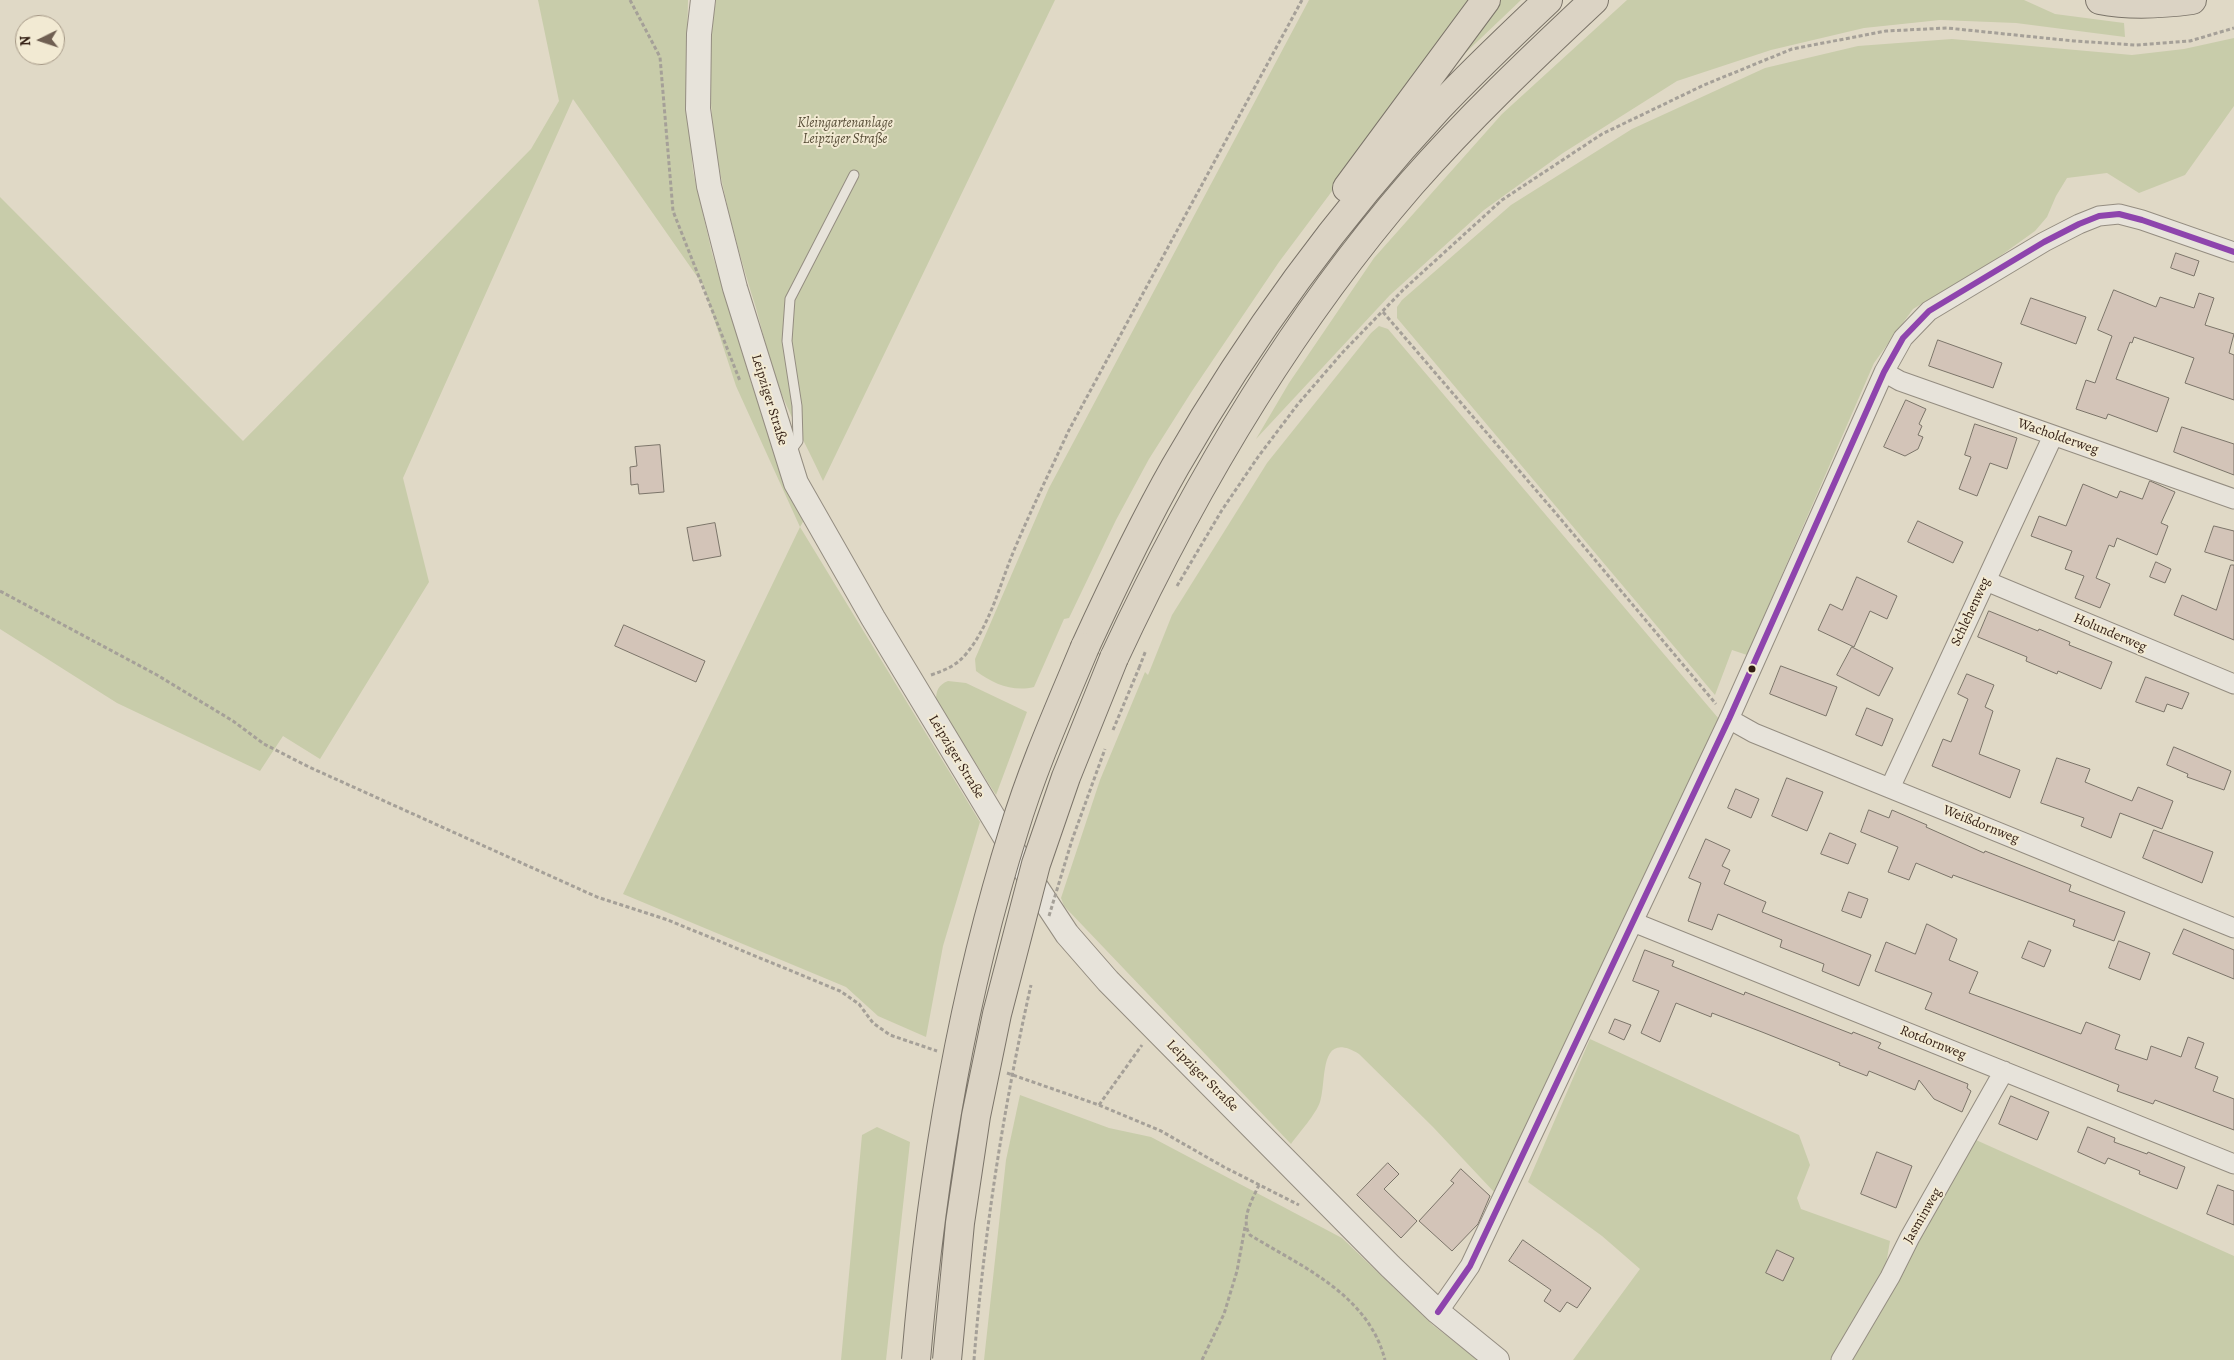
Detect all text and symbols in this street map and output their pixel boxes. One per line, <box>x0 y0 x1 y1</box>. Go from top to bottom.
north arrow <box>15 15 65 65</box>
text: N <box>16 35 35 47</box>
park label: Kleingartenanlage Leipziger Straße <box>797 116 893 148</box>
street label: Leipziger Straße <box>747 352 791 448</box>
street label: Wacholderweg <box>2015 415 2101 459</box>
street label: Schlehenweg <box>1948 575 1994 649</box>
street label: Holunderweg <box>2071 610 2149 656</box>
unlabelled marker <box>1747 664 1757 674</box>
street label: Leipziger Straße <box>924 712 988 802</box>
street label: Weißdornweg <box>1941 802 2021 848</box>
street label: Rotdornweg <box>1898 1022 1968 1064</box>
street label: Leipziger Straße <box>1163 1037 1241 1115</box>
street label: Jasminweg <box>1900 1185 1946 1247</box>

